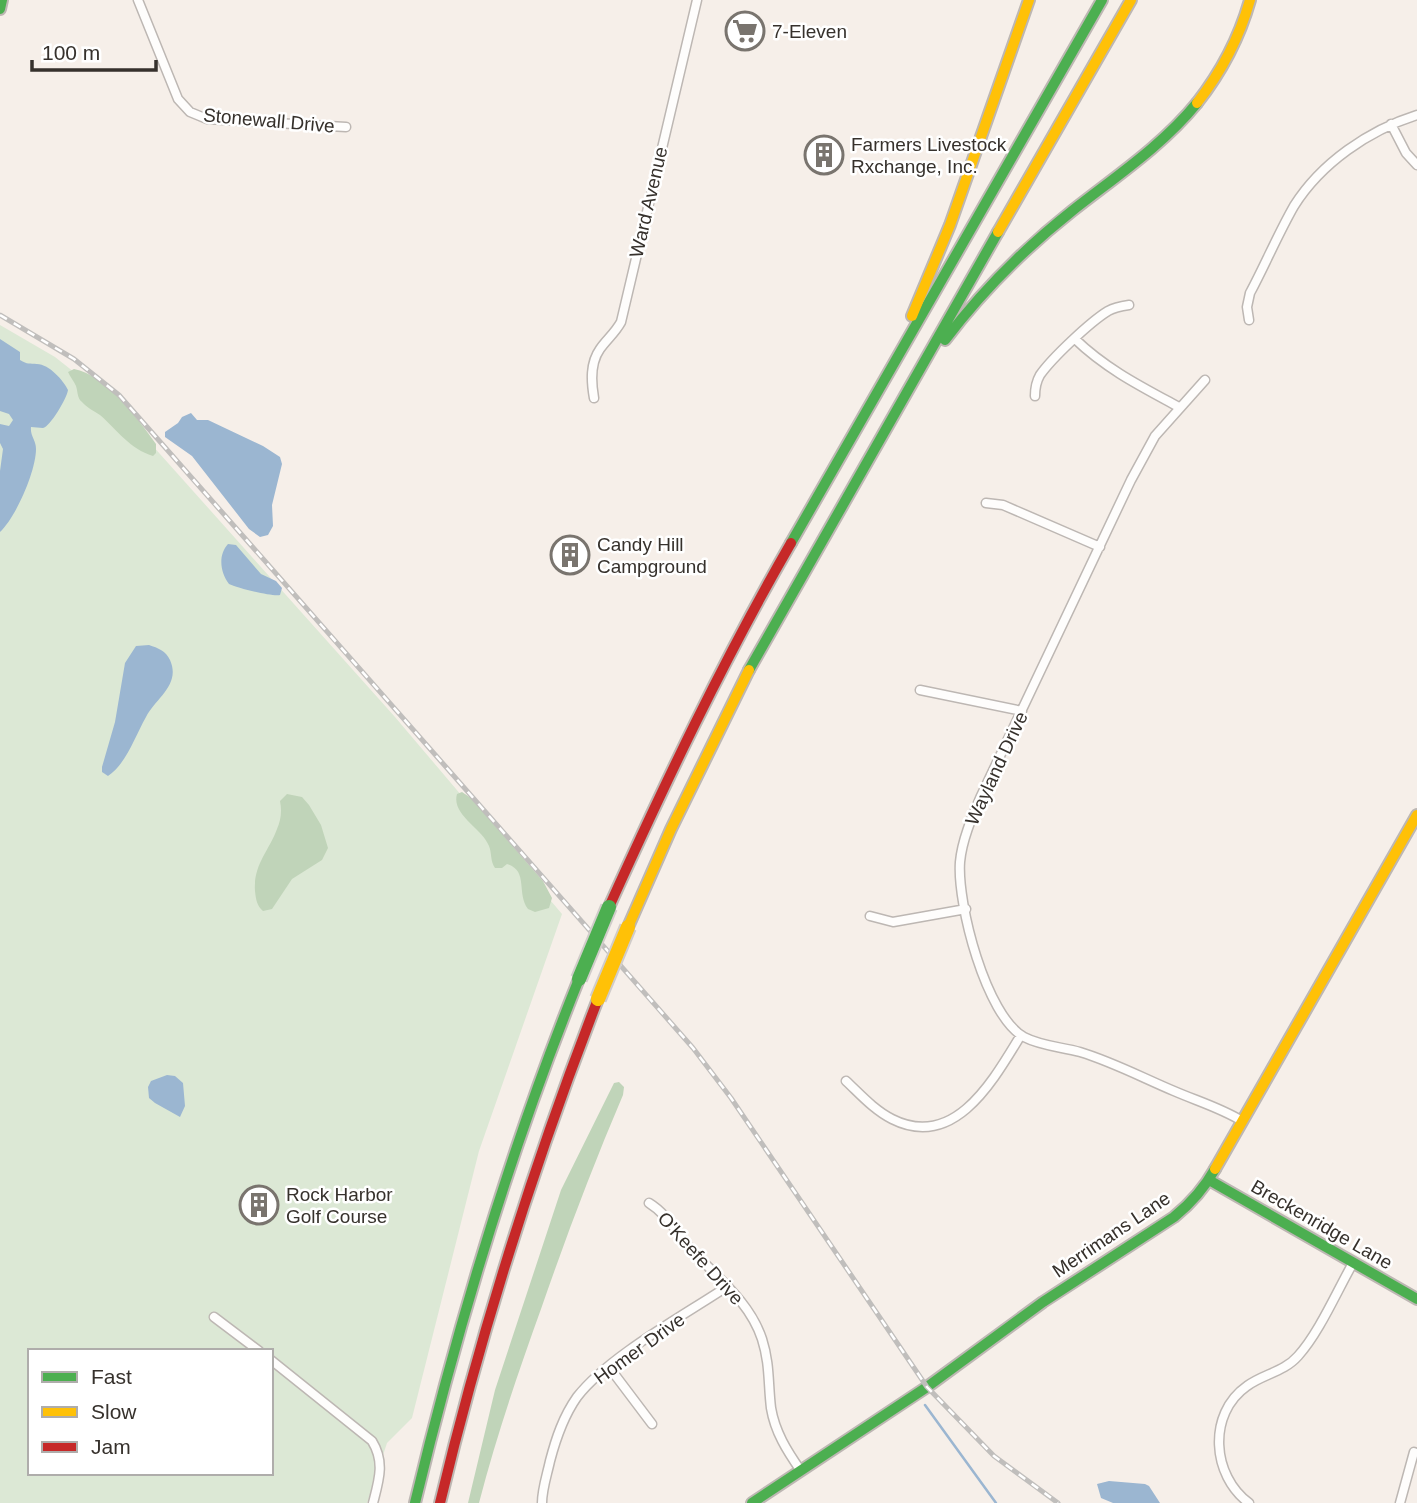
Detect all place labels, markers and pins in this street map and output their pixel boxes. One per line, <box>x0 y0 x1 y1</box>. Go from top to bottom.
supermarket icon: 7-Eleven <box>724 10 766 52</box>
place label: 7-Eleven <box>772 21 847 42</box>
building icon: Farmers Livestock Rxchange, Inc. <box>803 134 845 176</box>
place label: Farmers Livestock Rxchange, Inc. <box>851 134 1007 177</box>
building icon: Candy Hill Campground <box>549 534 591 576</box>
place label: Candy Hill Campground <box>597 534 707 577</box>
building icon: Rock Harbor Golf Course <box>238 1184 280 1226</box>
place label: Rock Harbor Golf Course <box>286 1184 393 1227</box>

